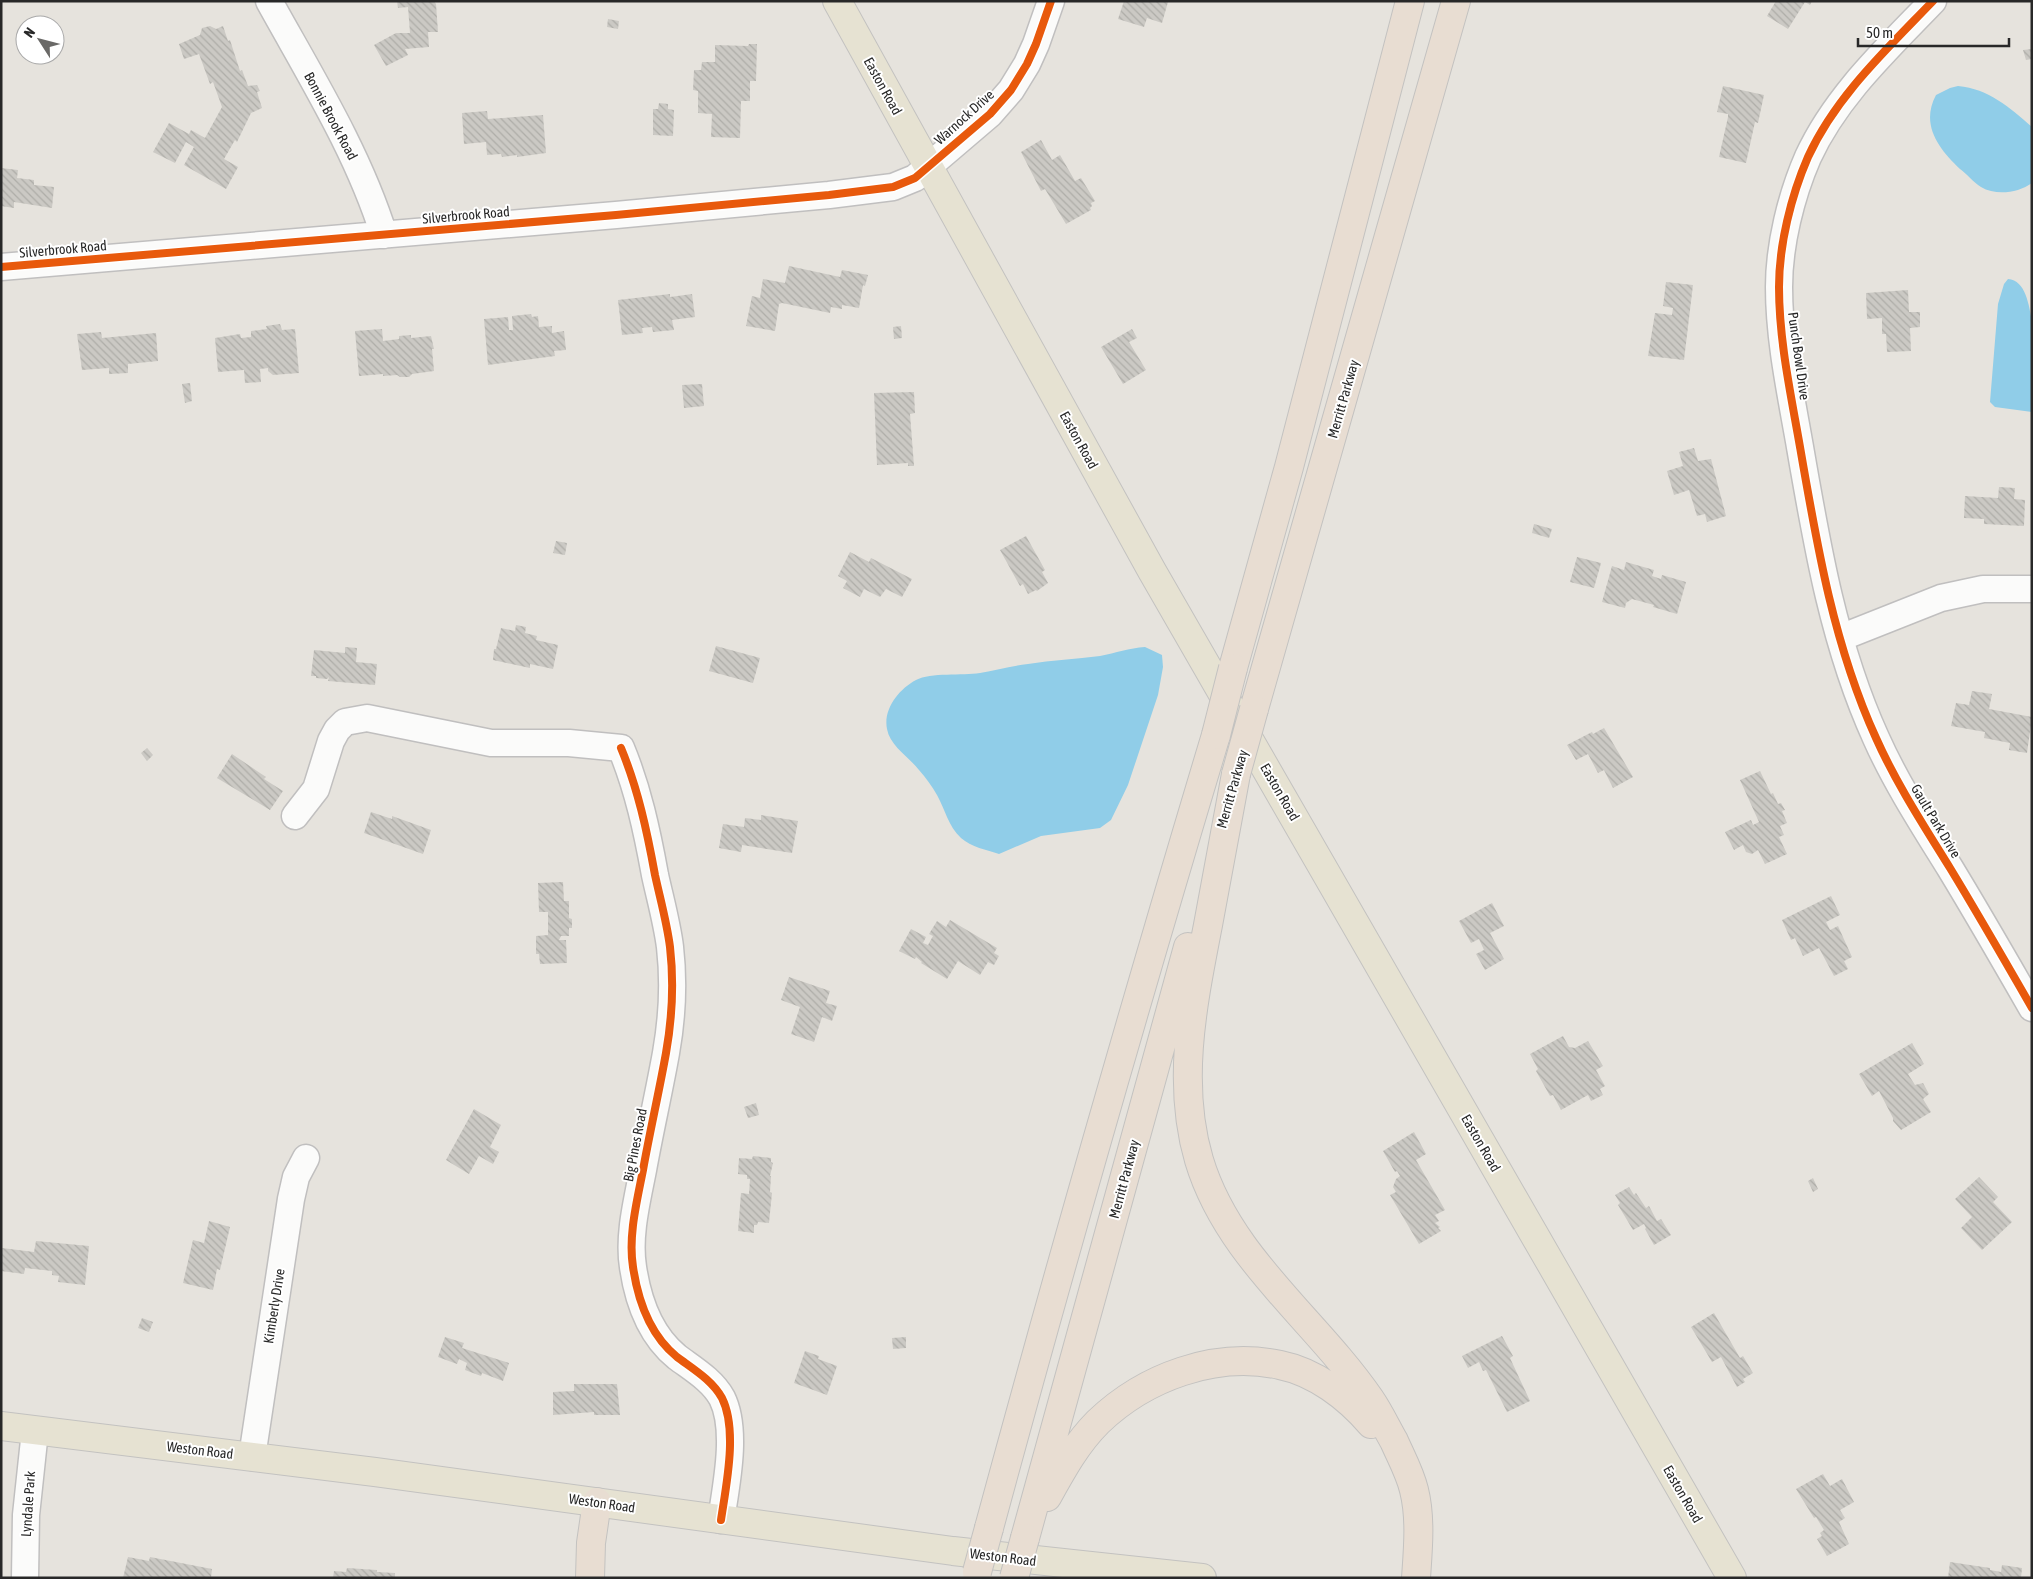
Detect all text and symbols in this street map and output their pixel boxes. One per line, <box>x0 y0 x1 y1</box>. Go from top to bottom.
north arrow <box>15 15 65 65</box>
scale bar <box>1858 15 2009 47</box>
text: N <box>21 24 38 40</box>
text: 50 m <box>1866 24 1893 41</box>
street label: Easton Road <box>861 54 905 118</box>
street label: Bonnie Brook Road <box>301 69 361 163</box>
street label: Warnock Drive <box>931 86 997 148</box>
street label: Silverbrook Road <box>422 203 510 227</box>
street label: Silverbrook Road <box>19 237 107 261</box>
street label: Punch Bowl Drive <box>1785 311 1813 401</box>
street label: Merritt Parkway <box>1324 358 1362 440</box>
street label: Easton Road <box>1057 408 1101 472</box>
street label: Merritt Parkway <box>1213 748 1251 830</box>
street label: Easton Road <box>1257 761 1303 823</box>
street label: Gault Park Drive <box>1908 781 1964 861</box>
street label: Big Pines Road <box>620 1107 650 1183</box>
street label: Easton Road <box>1458 1112 1504 1174</box>
street label: Merritt Parkway <box>1106 1138 1142 1220</box>
street label: Kimberly Drive <box>260 1267 288 1345</box>
street label: Weston Road <box>166 1438 234 1462</box>
street label: Easton Road <box>1660 1463 1706 1525</box>
street label: Lyndale Park <box>18 1471 38 1537</box>
street label: Weston Road <box>568 1490 636 1516</box>
street label: Weston Road <box>969 1545 1037 1569</box>

